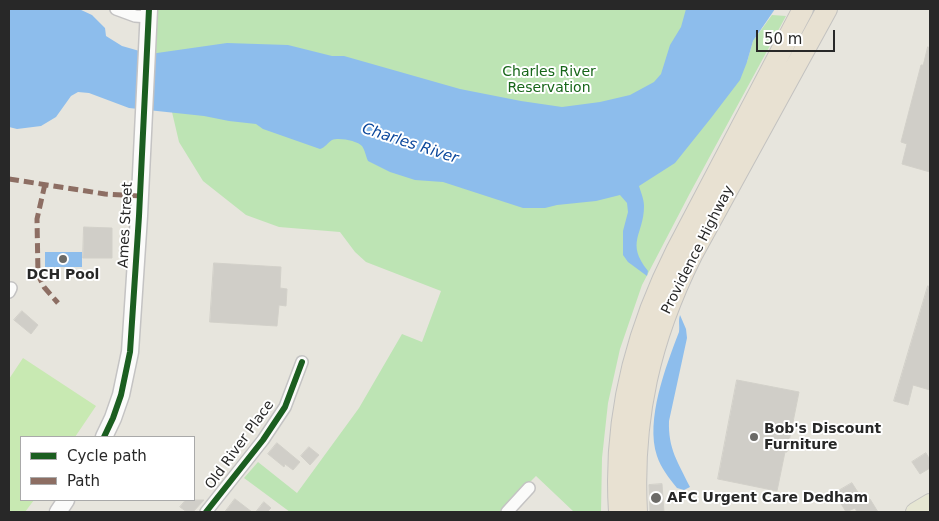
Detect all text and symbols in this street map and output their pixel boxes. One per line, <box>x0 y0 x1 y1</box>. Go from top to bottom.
scale bar <box>759 20 838 52</box>
text: 50 m <box>764 30 802 48</box>
park label: Charles River Reservation <box>502 64 596 96</box>
water label: Charles River <box>360 120 460 168</box>
street label: Ames Street <box>115 182 137 268</box>
street label: Providence Highway <box>658 183 738 317</box>
marker: DCH Pool <box>57 253 69 265</box>
place label: DCH Pool <box>27 267 99 283</box>
street label: Old River Place <box>202 397 278 493</box>
place label: Bob's Discount Furniture <box>764 421 881 454</box>
marker: Bob's Discount Furniture <box>748 431 760 443</box>
legend <box>20 436 195 501</box>
text: Cycle path <box>67 447 147 465</box>
text: Path <box>67 472 100 490</box>
place label: AFC Urgent Care Dedham <box>667 490 868 506</box>
marker: AFC Urgent Care Dedham <box>649 491 663 505</box>

